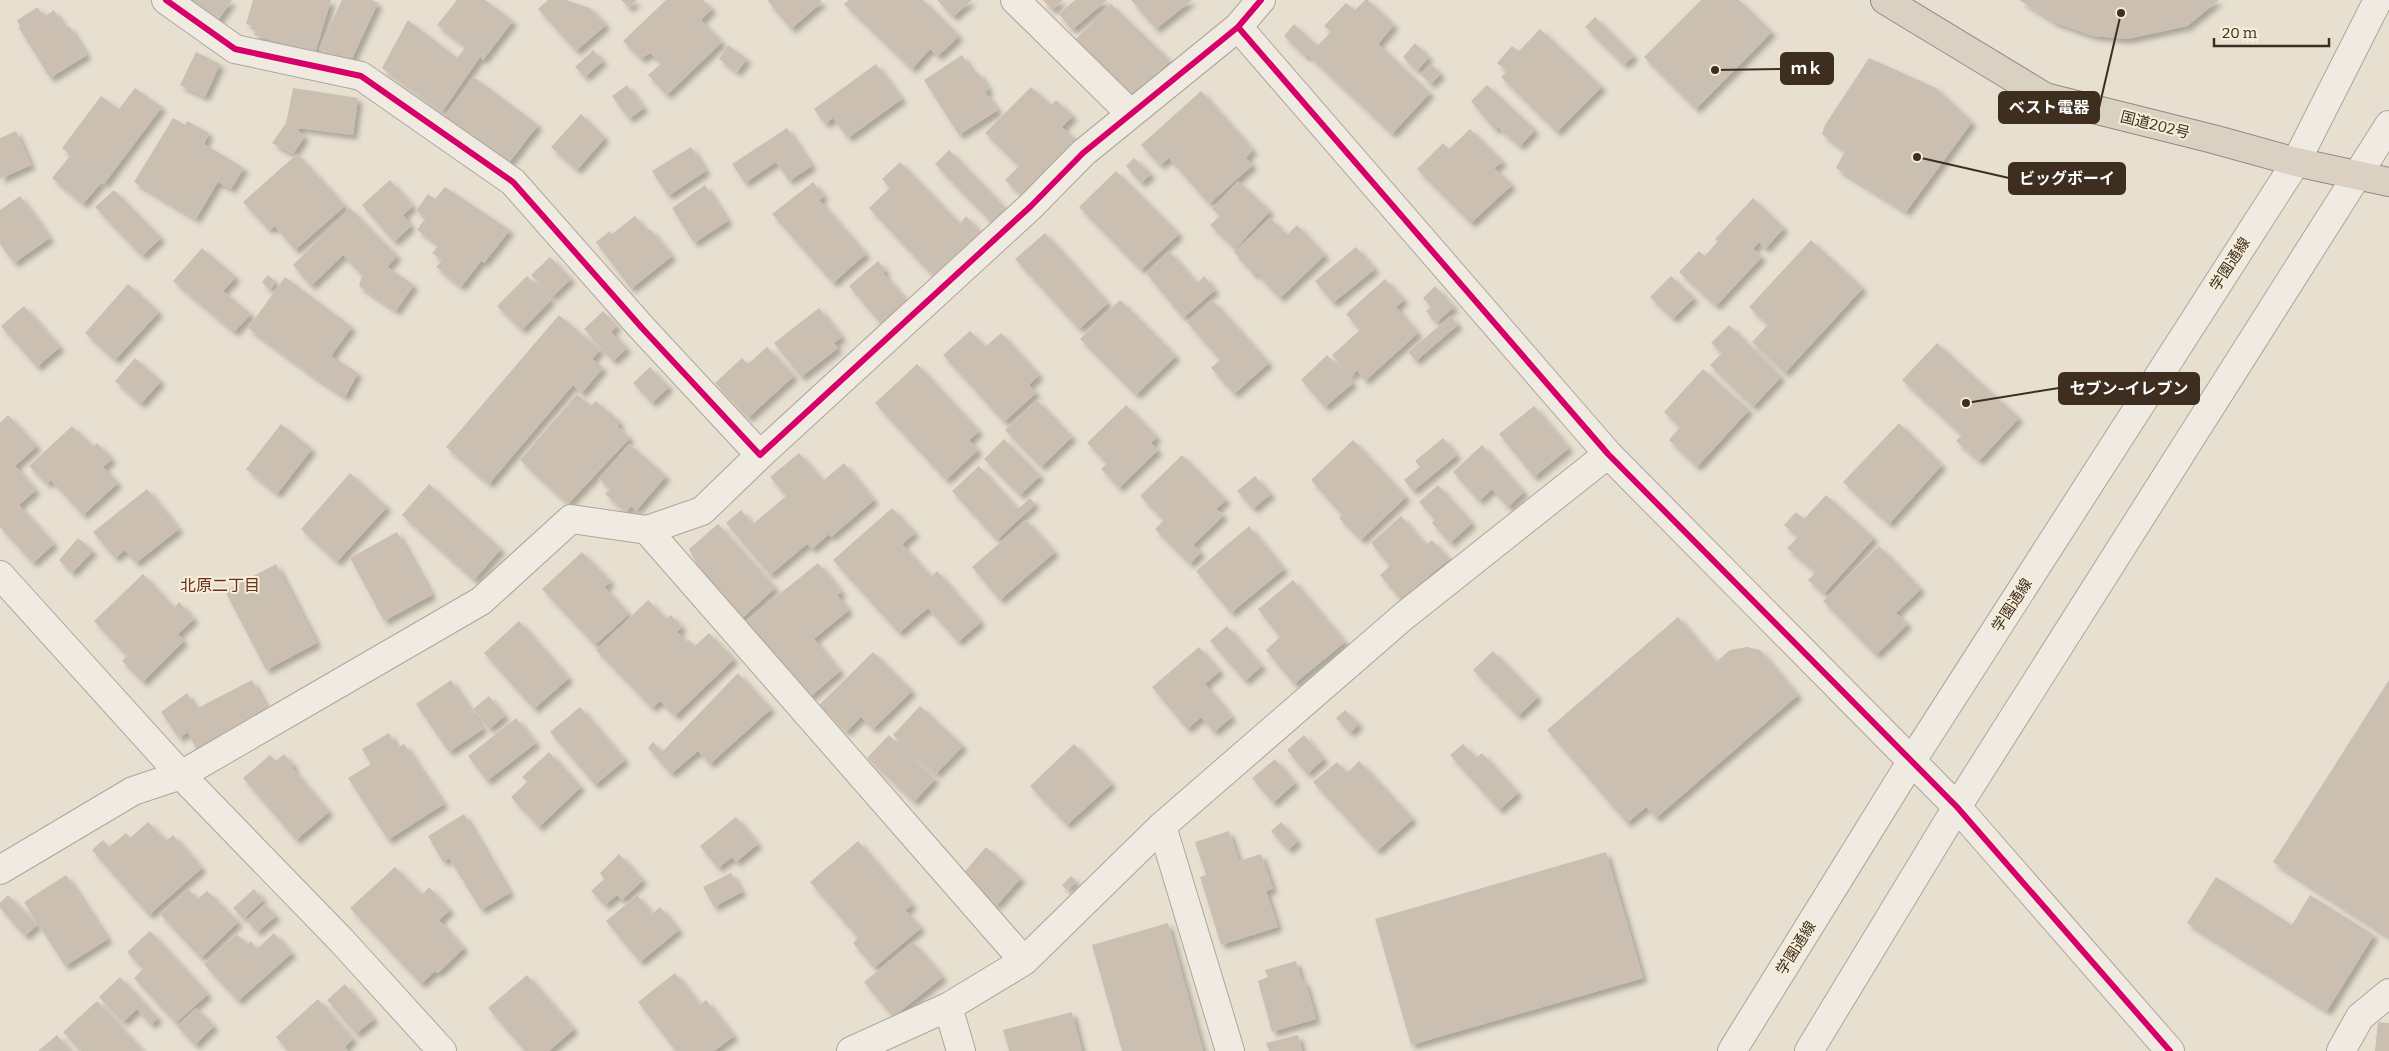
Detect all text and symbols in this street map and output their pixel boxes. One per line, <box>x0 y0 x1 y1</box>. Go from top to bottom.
scale bar <box>2214 15 2329 47</box>
text: 20 m <box>2222 24 2258 42</box>
callout: ｍｋ <box>1781 53 1833 84</box>
text: ｍｋ <box>1791 59 1823 78</box>
callout: ベスト電器 <box>1999 92 2099 123</box>
text: ベスト電器 <box>2009 98 2090 117</box>
street label: 国道202号 <box>2118 108 2192 142</box>
callout: ビッグボーイ <box>2009 163 2125 194</box>
text: ビッグボーイ <box>2019 169 2115 188</box>
street label: 学園通線 <box>2206 234 2254 294</box>
callout: セブン-イレブン <box>2059 373 2199 404</box>
text: セブン-イレブン <box>2069 379 2189 398</box>
street label: 学園通線 <box>1988 575 2036 635</box>
district label: 北原二丁目 <box>180 576 260 595</box>
street label: 学園通線 <box>1772 918 1820 978</box>

